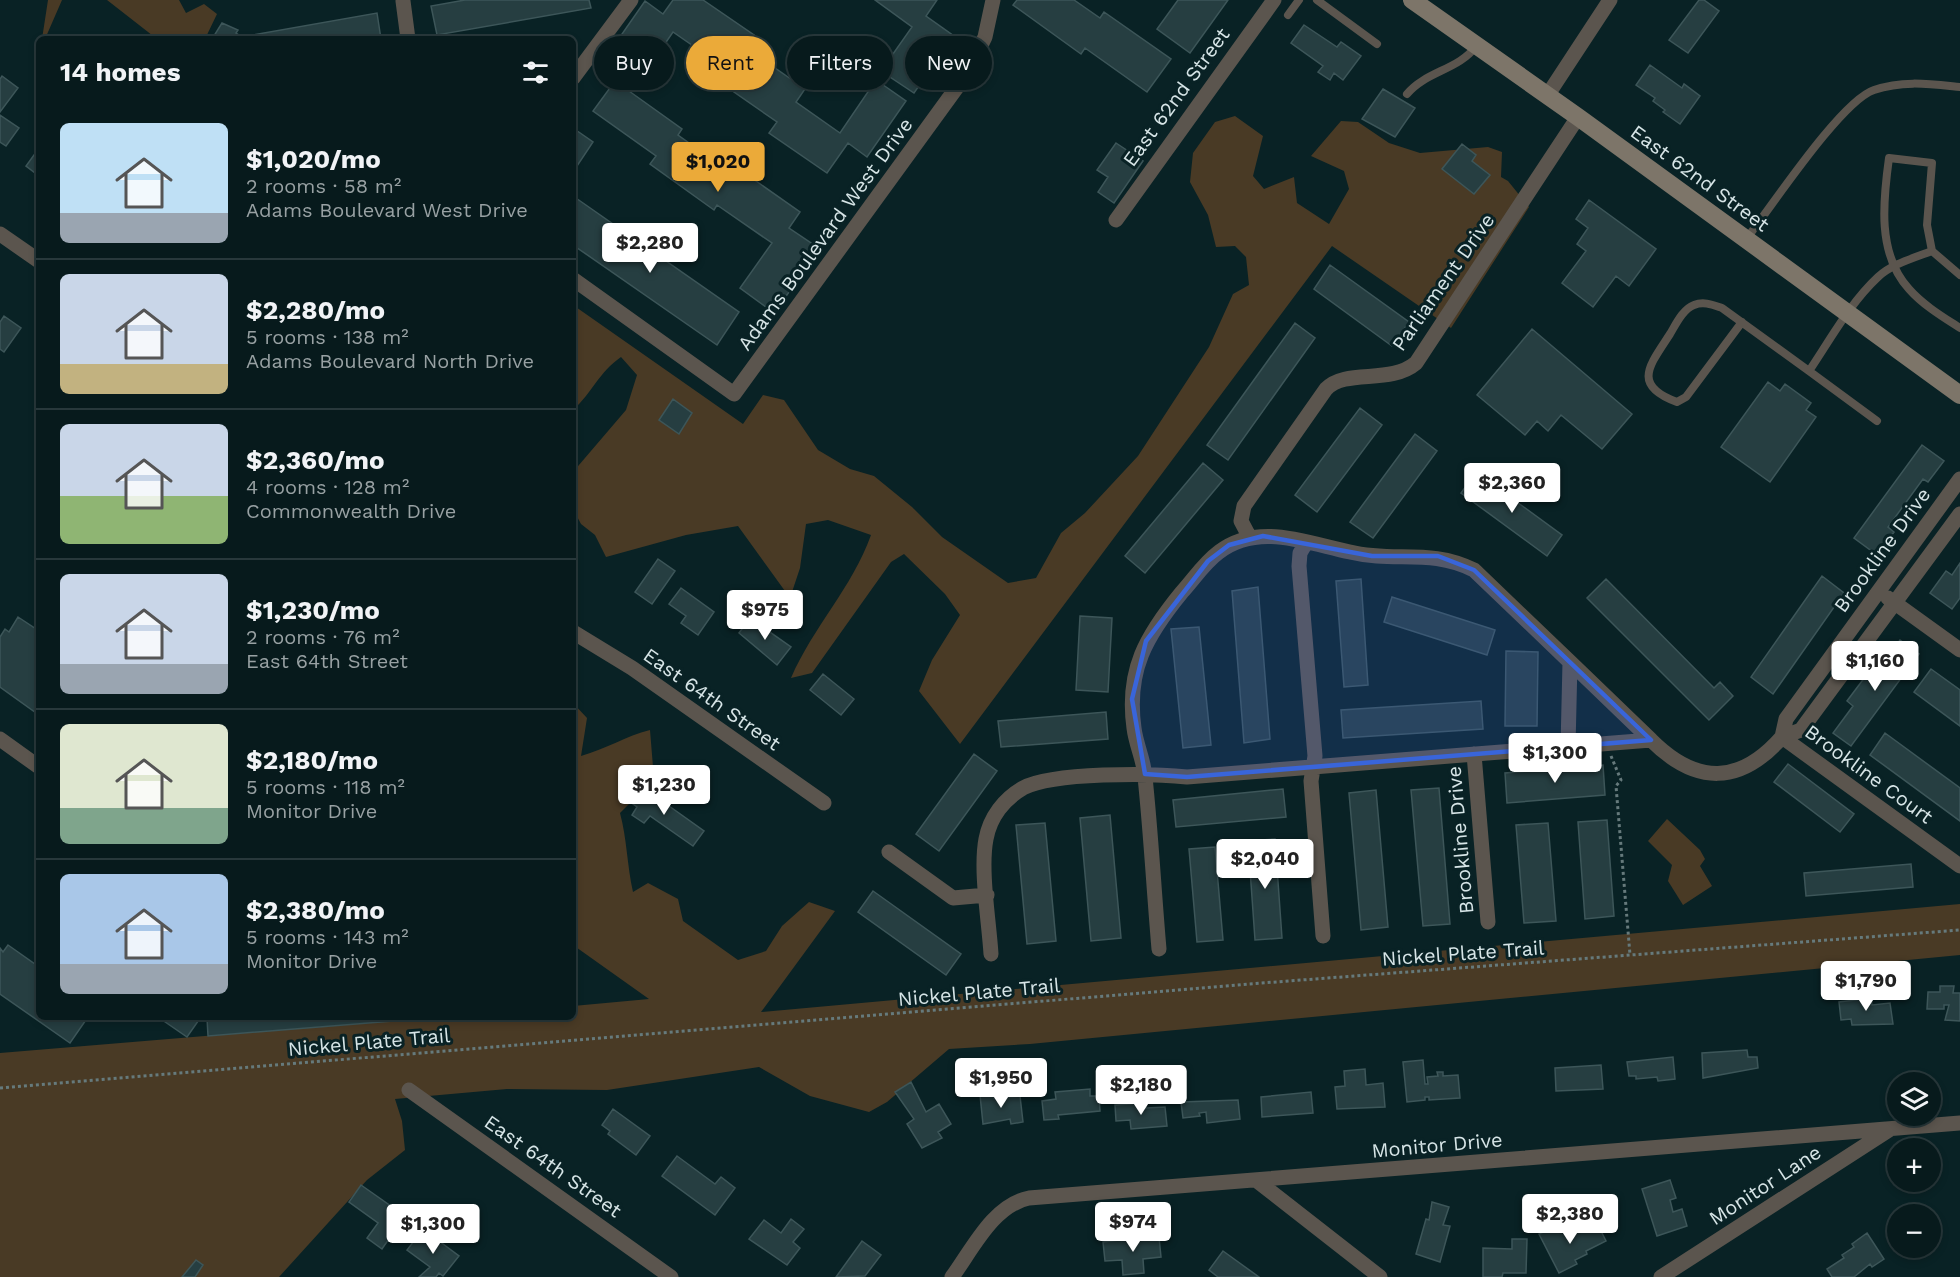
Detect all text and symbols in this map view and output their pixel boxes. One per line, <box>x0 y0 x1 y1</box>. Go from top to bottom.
street label: East 62nd Street <box>1118 22 1235 171</box>
chip: Buy <box>594 36 674 90</box>
chip: Rent <box>686 36 775 90</box>
chip: Filters <box>787 36 893 90</box>
chip: New <box>905 36 992 90</box>
icon: filters <box>519 56 552 89</box>
text: 14 homes <box>60 57 181 87</box>
street label: Adams Boulevard West Drive <box>732 113 918 355</box>
street label: East 62nd Street <box>1626 120 1775 237</box>
pin: $1,020 <box>669 142 767 193</box>
text: $1,020/mo <box>246 144 381 174</box>
icon: home <box>108 147 180 219</box>
text: $1,020 <box>686 149 750 173</box>
text: 2 rooms · 58 m² <box>246 174 401 198</box>
text: Adams Boulevard West Drive <box>246 198 528 222</box>
street label: Parliament Drive <box>1387 209 1499 355</box>
pin: $2,280 <box>601 223 699 274</box>
text: $2,280 <box>616 230 684 254</box>
text: $2,280/mo <box>246 295 385 325</box>
icon: home <box>108 298 180 370</box>
text: 5 rooms · 138 m² <box>246 325 409 349</box>
text: Adams Boulevard North Drive <box>246 349 534 373</box>
text: $2,360/mo <box>246 445 385 475</box>
icon: home <box>108 448 180 520</box>
pin: $2,360 <box>1463 463 1561 514</box>
text: $2,360 <box>1478 470 1546 494</box>
text: 4 rooms · 128 m² <box>246 475 409 499</box>
street label: Brookline Drive <box>1829 483 1935 617</box>
text: Commonwealth Drive <box>246 499 456 523</box>
pin: $975 <box>729 590 801 641</box>
text: $1,230/mo <box>246 595 380 625</box>
text: $975 <box>741 597 789 621</box>
icon: home <box>108 598 180 670</box>
text: 2 rooms · 76 m² <box>246 625 399 649</box>
pin: $1,160 <box>1826 641 1924 692</box>
street label: East 64th Street <box>639 643 786 756</box>
text: $1,160 <box>1845 648 1905 672</box>
text: East 64th Street <box>246 649 408 673</box>
street label: Brookline Court <box>1800 719 1938 829</box>
pin: $1,300 <box>1506 733 1604 784</box>
text: $1,300 <box>1523 740 1587 764</box>
text: $2,180/mo <box>246 745 378 775</box>
icon: home <box>108 748 180 820</box>
pin: $1,230 <box>615 765 713 816</box>
street label: Brookline Drive <box>1442 765 1478 915</box>
text: $1,230 <box>632 772 696 796</box>
text: 5 rooms · 118 m² <box>246 775 405 799</box>
text: Monitor Drive <box>246 799 377 823</box>
pin: $2,040 <box>1216 839 1314 890</box>
text: $2,040 <box>1230 846 1300 870</box>
text: $2,380/mo <box>246 895 385 925</box>
icon: home <box>108 898 180 970</box>
text: 5 rooms · 143 m² <box>246 925 409 949</box>
street label: Nickel Plate Trail <box>1381 935 1545 971</box>
text: Monitor Drive <box>246 949 377 973</box>
pin: $1,790 <box>1817 961 1915 1012</box>
text: $1,790 <box>1835 968 1897 992</box>
street label: Nickel Plate Trail <box>897 973 1061 1011</box>
street label: Nickel Plate Trail <box>287 1023 451 1061</box>
pin: $1,950 <box>952 1058 1050 1109</box>
text: $1,950 <box>969 1065 1033 1089</box>
pin: $2,180 <box>1092 1065 1190 1116</box>
text: $2,180 <box>1110 1072 1172 1096</box>
map controls <box>1887 1072 1941 1258</box>
button: layers <box>1887 1072 1941 1126</box>
street label: East 64th Street <box>480 1110 627 1223</box>
street label: Monitor Drive <box>1371 1127 1503 1163</box>
button: + <box>1887 1138 1941 1192</box>
street label: Monitor Lane <box>1704 1140 1826 1230</box>
pin: $2,380 <box>1521 1194 1619 1245</box>
text: $2,380 <box>1536 1201 1604 1225</box>
pin: $974 <box>1097 1202 1169 1253</box>
pin: $1,300 <box>384 1204 482 1255</box>
button: − <box>1887 1204 1941 1258</box>
text: $974 <box>1109 1209 1157 1233</box>
text: $1,300 <box>401 1211 465 1235</box>

